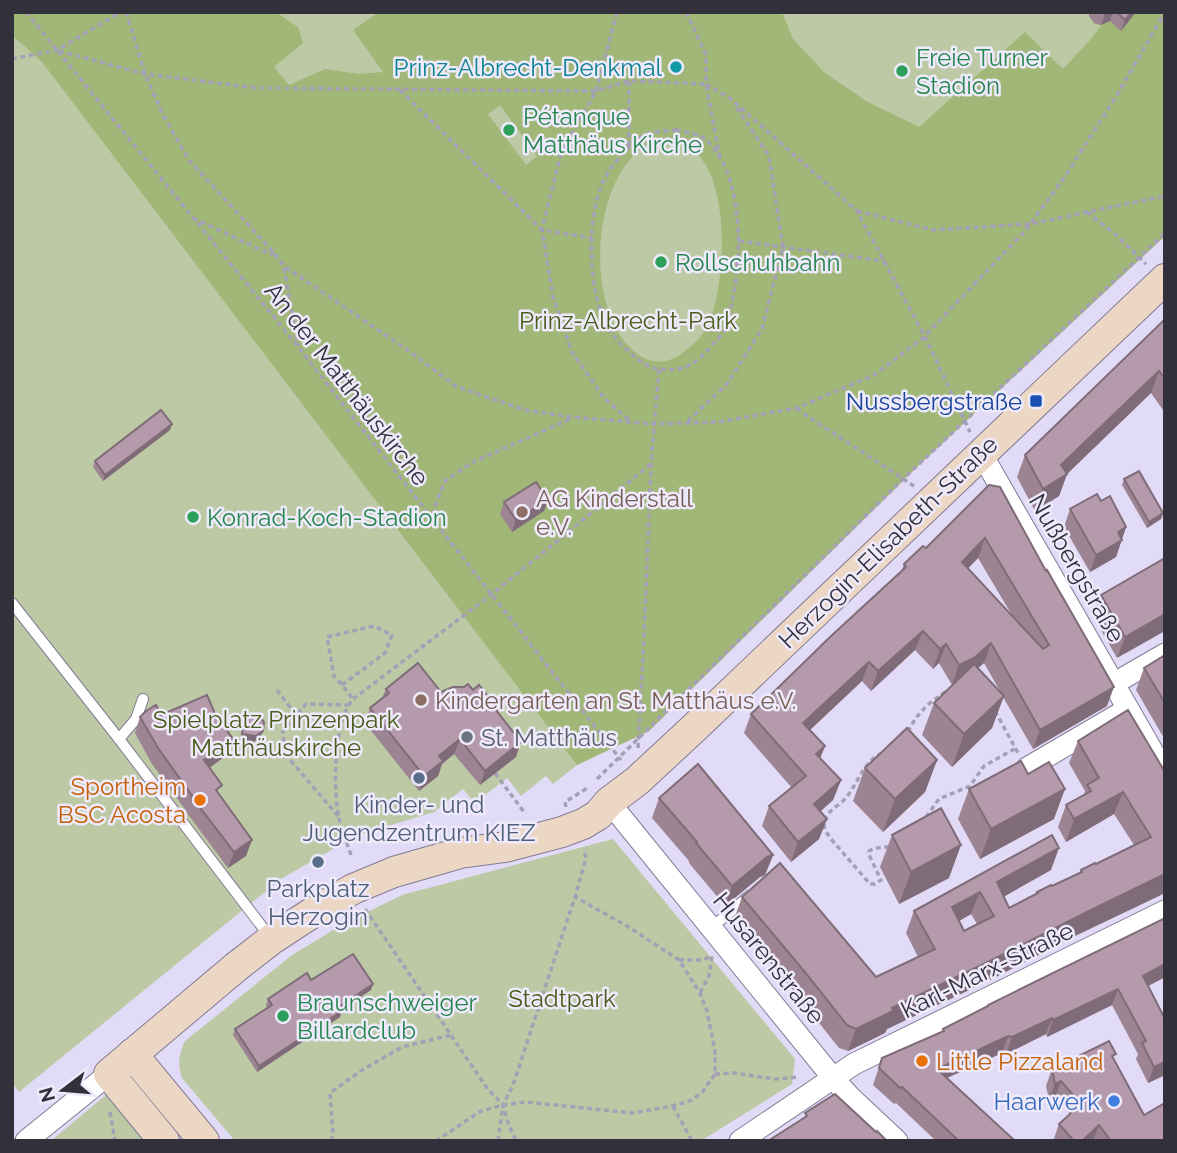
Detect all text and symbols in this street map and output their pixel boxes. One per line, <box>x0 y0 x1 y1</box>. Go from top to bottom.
place label: Freie Turner Stadion <box>916 43 1048 100</box>
place label: Prinz-Albrecht-Denkmal <box>394 53 662 82</box>
marker: Prinz-Albrecht-Denkmal <box>668 59 684 75</box>
marker: Freie Turner Stadion <box>894 63 910 79</box>
place label: Pétanque Matthäus Kirche <box>523 102 702 159</box>
marker: Pétanque Matthäus Kirche <box>501 122 517 138</box>
place label: Rollschuhbahn <box>675 248 841 277</box>
marker: Rollschuhbahn <box>653 254 669 270</box>
street label: An der Matthäuskirche <box>259 277 435 491</box>
park label: Prinz-Albrecht-Park <box>519 306 737 335</box>
place label: Nussbergstraße <box>846 387 1022 416</box>
marker: Nussbergstraße <box>1028 393 1044 409</box>
street label: Herzogin-Elisabeth-Straße <box>772 430 1004 654</box>
place label: AG Kinderstall e.V. <box>536 484 693 541</box>
street label: Nußbergstraße <box>1023 489 1131 647</box>
place label: Konrad-Koch-Stadion <box>207 503 447 532</box>
marker: AG Kinderstall e.V. <box>514 504 530 520</box>
marker: Konrad-Koch-Stadion <box>185 509 201 525</box>
place label: Kindergarten an St. Matthäus e.V. <box>435 686 796 715</box>
marker: Kindergarten an St. Matthäus e.V. <box>413 692 429 708</box>
park label: Spielplatz Prinzenpark Matthäuskirche <box>153 705 400 762</box>
place label: St. Matthäus <box>481 723 617 752</box>
marker: St. Matthäus <box>459 729 475 745</box>
marker: Kinder- und Jugendzentrum KIEZ <box>411 770 427 786</box>
place label: Sportheim BSC Acosta <box>58 772 186 829</box>
place label: Kinder- und Jugendzentrum KIEZ <box>302 790 536 847</box>
marker: Sportheim BSC Acosta <box>192 792 208 808</box>
marker: Parkplatz Herzogin <box>310 854 326 870</box>
place label: Parkplatz Herzogin <box>266 874 370 931</box>
street label: Husarenstraße <box>707 886 831 1030</box>
street label: Karl-Marx-Straße <box>896 916 1078 1024</box>
park label: Stadtpark <box>508 984 616 1013</box>
place label: Braunschweiger Billardclub <box>297 988 477 1045</box>
marker: Braunschweiger Billardclub <box>275 1008 291 1024</box>
place label: Little Pizzaland <box>936 1047 1103 1076</box>
marker: Little Pizzaland <box>914 1053 930 1069</box>
north arrow <box>28 1055 98 1125</box>
text: N <box>34 1085 59 1105</box>
place label: Haarwerk <box>994 1087 1100 1116</box>
marker: Haarwerk <box>1106 1093 1122 1109</box>

